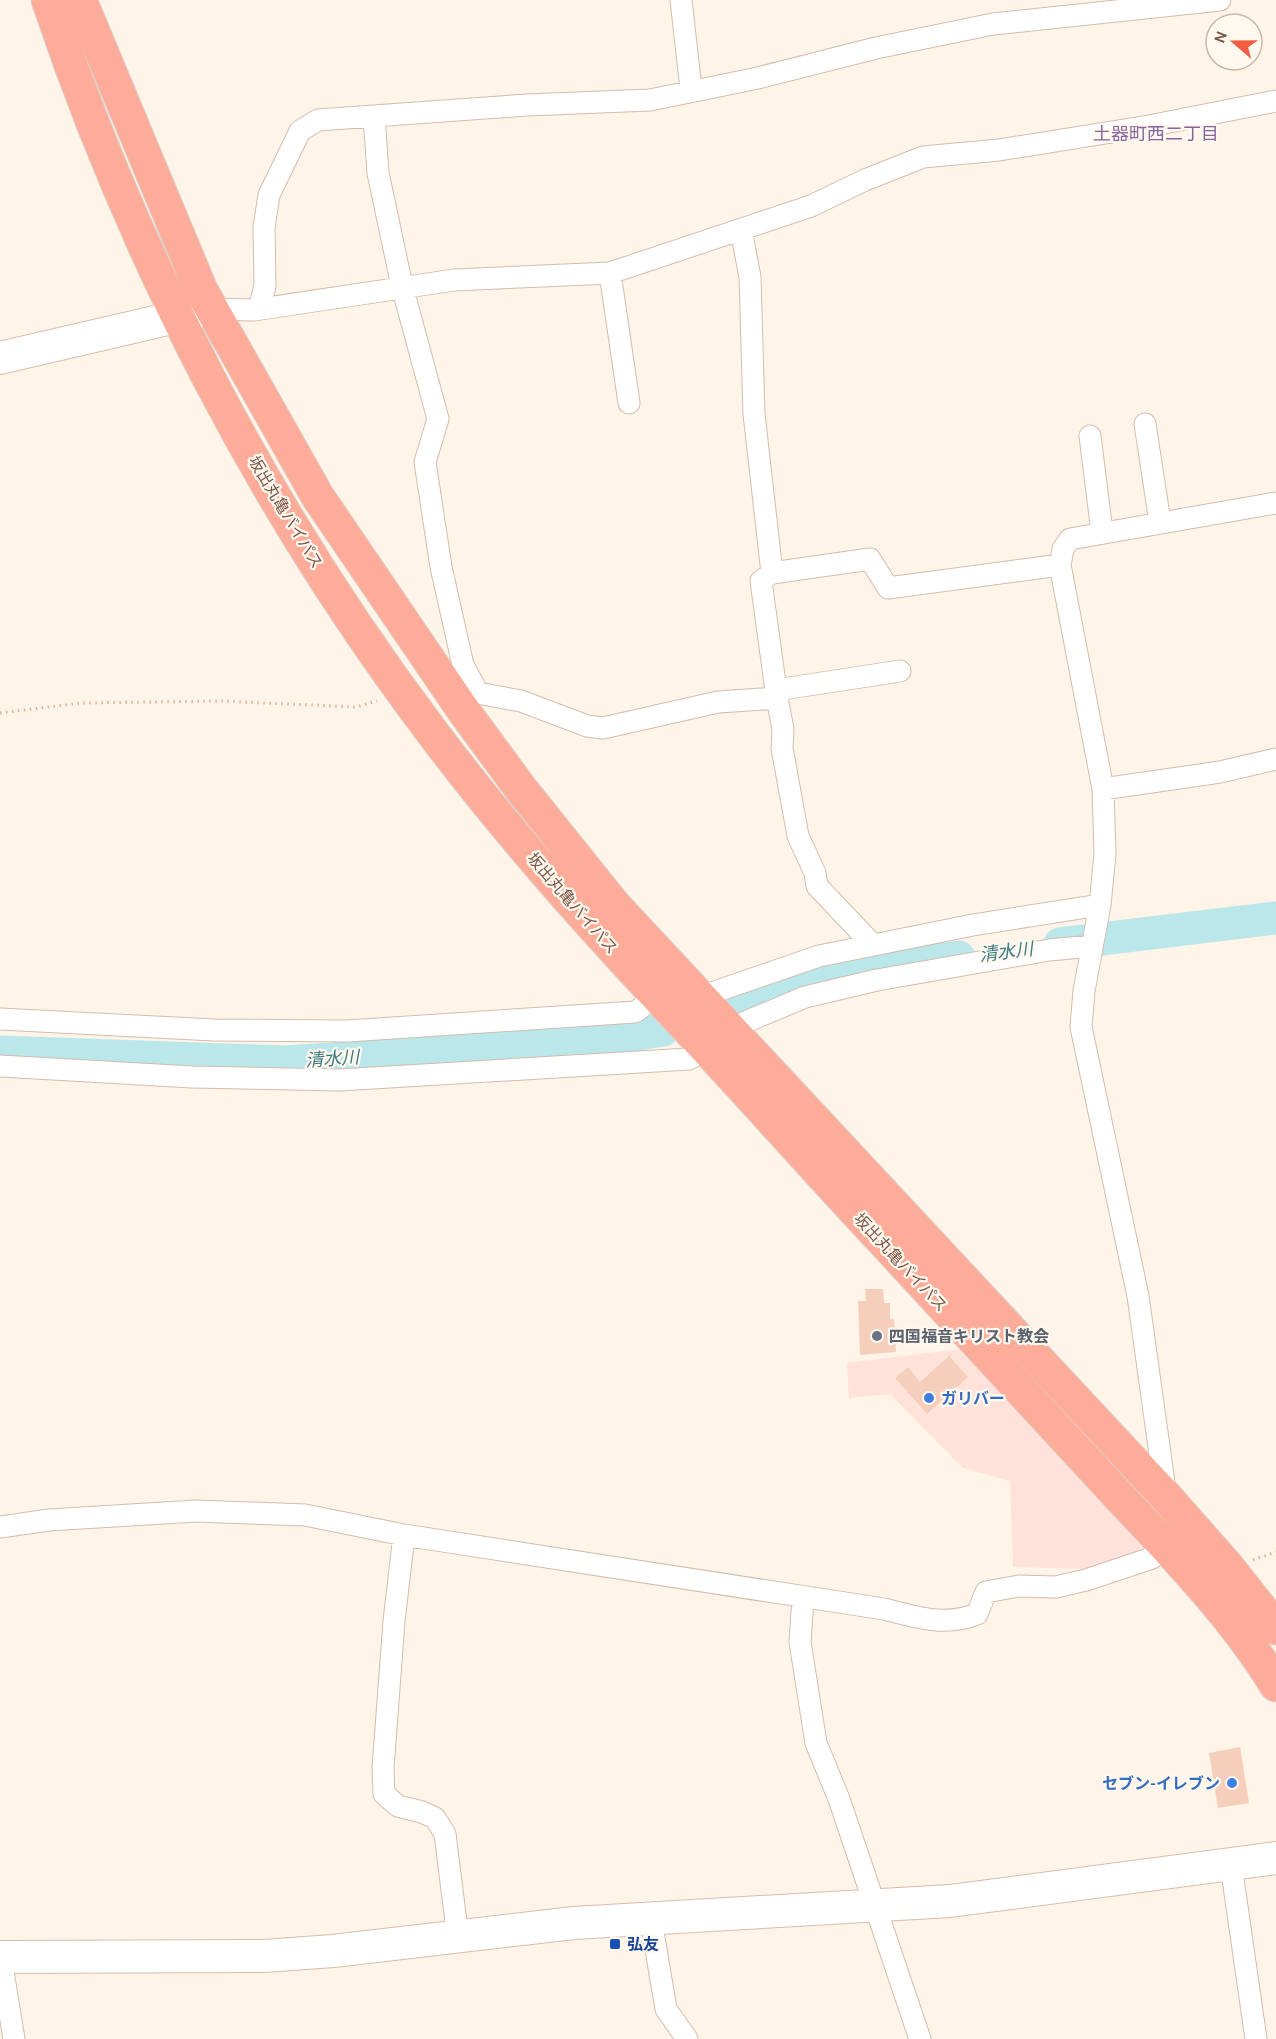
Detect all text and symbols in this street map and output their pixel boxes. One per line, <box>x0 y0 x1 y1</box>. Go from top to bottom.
north arrow <box>1204 12 1264 72</box>
text: N <box>1209 28 1231 46</box>
district label: 土器町西二丁目 <box>1093 123 1219 145</box>
street label: 坂出丸亀バイパス <box>245 453 327 572</box>
street label: 坂出丸亀バイパス <box>524 849 622 958</box>
water label: 清水川 <box>978 938 1036 966</box>
water label: 清水川 <box>304 1046 362 1072</box>
street label: 坂出丸亀バイパス <box>850 1209 951 1316</box>
place label: 四国福音キリスト教会 <box>889 1327 1049 1346</box>
marker: 四国福音キリスト教会 <box>870 1329 884 1343</box>
place label: ガリバー <box>941 1389 1005 1408</box>
marker: ガリバー <box>922 1391 936 1405</box>
place label: セブン-イレブン <box>1102 1774 1220 1793</box>
marker: セブン-イレブン <box>1225 1776 1239 1790</box>
place label: 弘友 <box>627 1935 659 1954</box>
marker: 弘友 <box>608 1937 622 1951</box>

